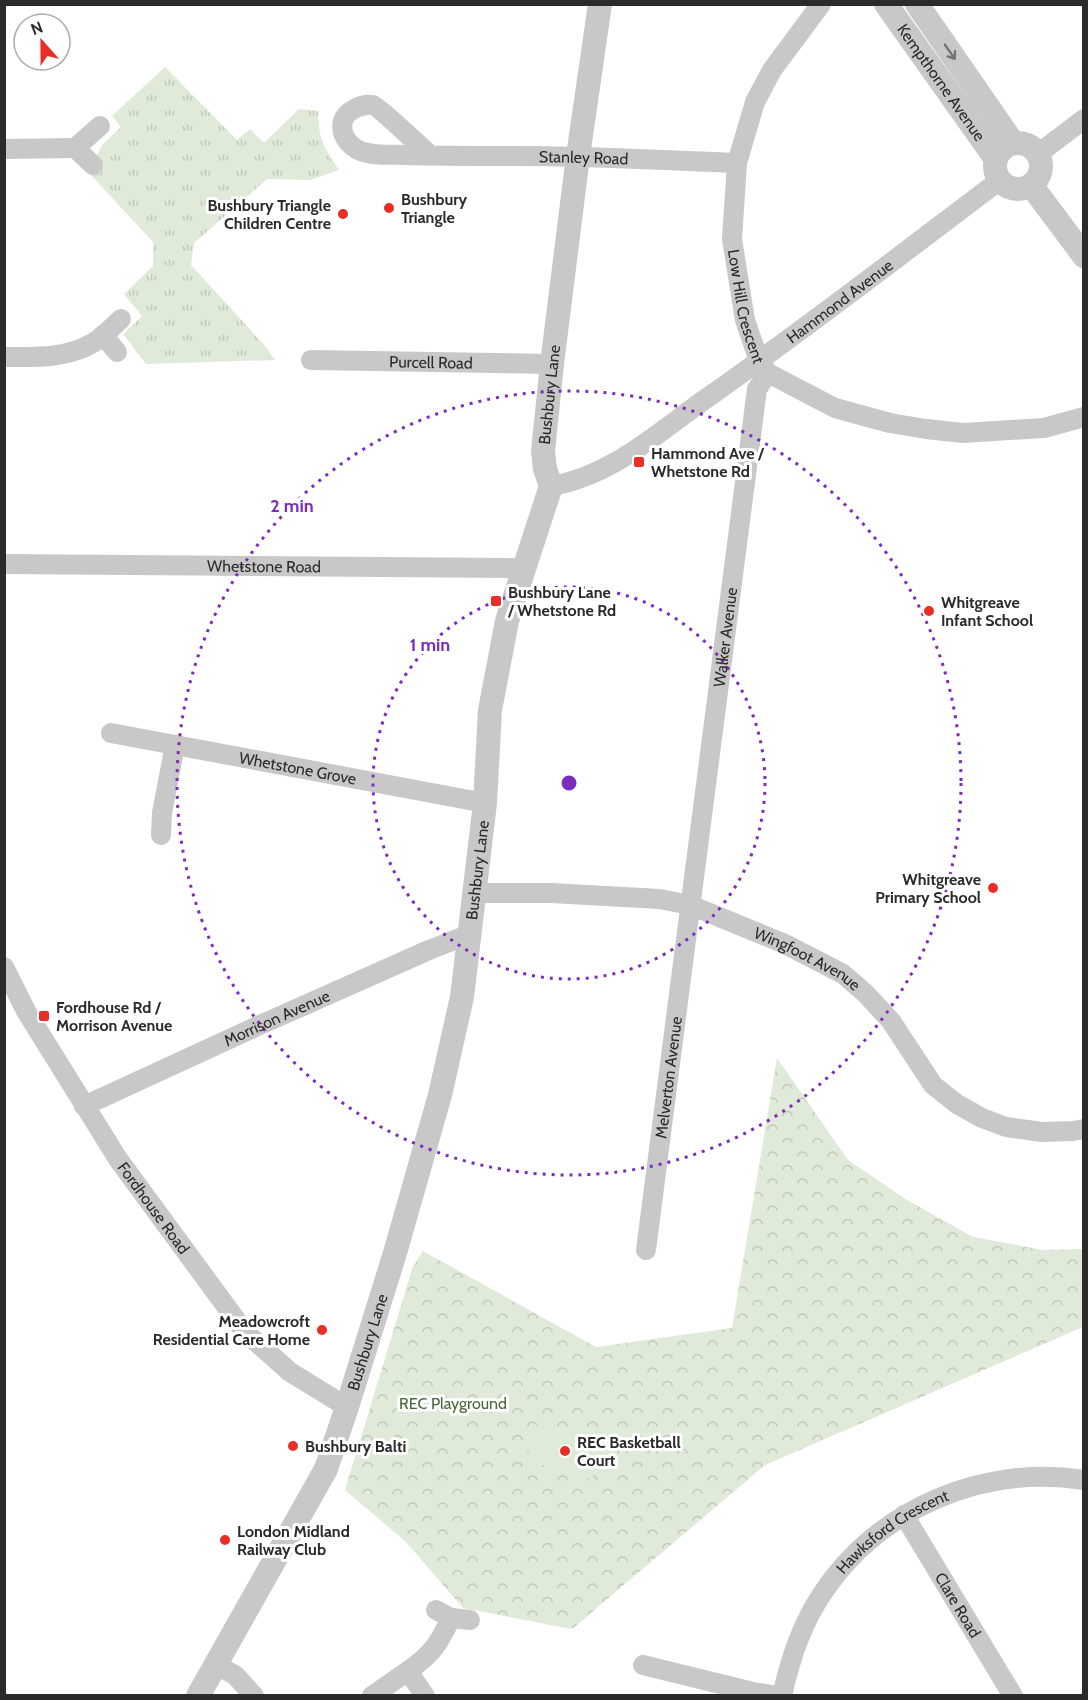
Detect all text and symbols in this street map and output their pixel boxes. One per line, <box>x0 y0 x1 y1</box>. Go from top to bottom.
north arrow <box>12 12 72 72</box>
text: N <box>28 18 45 39</box>
street label: Kempthorne Avenue <box>893 20 989 145</box>
one-way arrow <box>944 44 956 60</box>
street label: Stanley Road <box>539 147 629 168</box>
place label: Bushbury Triangle <box>401 190 468 227</box>
place label: Bushbury Triangle Children Centre <box>207 196 331 233</box>
marker: Bushbury Triangle <box>382 201 396 215</box>
marker: Bushbury Triangle Children Centre <box>336 207 350 221</box>
street label: Low Hill Crescent <box>724 248 768 366</box>
street label: Hammond Avenue <box>783 256 897 348</box>
street label: Bushbury Lane <box>535 344 564 445</box>
street label: Purcell Road <box>389 352 473 373</box>
place label: Hammond Ave / Whetstone Rd <box>651 444 765 481</box>
marker: Hammond Ave / Whetstone Rd <box>632 455 646 469</box>
text: 2 min <box>270 495 314 517</box>
street label: Whetstone Road <box>207 557 321 576</box>
place label: Bushbury Lane / Whetstone Rd <box>507 583 616 620</box>
street label: Walker Avenue <box>710 586 741 688</box>
place label: Whitgreave Infant School <box>941 593 1033 630</box>
marker: Bushbury Lane / Whetstone Rd <box>489 594 503 608</box>
marker: Whitgreave Infant School <box>922 604 936 618</box>
text: 1 min <box>410 634 450 656</box>
street label: Whetstone Grove <box>237 748 358 789</box>
centre of rings <box>559 773 579 793</box>
street label: Bushbury Lane <box>462 819 493 921</box>
place label: Whitgreave Primary School <box>875 870 981 907</box>
marker: Whitgreave Primary School <box>986 881 1000 895</box>
street label: Wingfoot Avenue <box>751 923 864 995</box>
street label: Morrison Avenue <box>221 986 333 1050</box>
place label: Fordhouse Rd / Morrison Avenue <box>56 998 172 1035</box>
marker: Fordhouse Rd / Morrison Avenue <box>37 1009 51 1023</box>
street label: Melverton Avenue <box>651 1015 686 1140</box>
street label: Fordhouse Road <box>113 1158 193 1258</box>
street label: Bushbury Lane <box>344 1292 392 1393</box>
place label: Meadowcroft Residential Care Home <box>153 1312 310 1349</box>
marker: Meadowcroft Residential Care Home <box>315 1323 329 1337</box>
park label: REC Playground <box>399 1394 507 1413</box>
place label: REC Basketball Court <box>577 1433 681 1470</box>
place label: Bushbury Balti <box>305 1437 406 1456</box>
marker: Bushbury Balti <box>286 1439 300 1453</box>
marker: REC Basketball Court <box>558 1444 572 1458</box>
street label: Hawksford Crescent <box>832 1486 952 1578</box>
place label: London Midland Railway Club <box>237 1522 350 1559</box>
marker: London Midland Railway Club <box>218 1533 232 1547</box>
street label: Clare Road <box>931 1569 985 1641</box>

